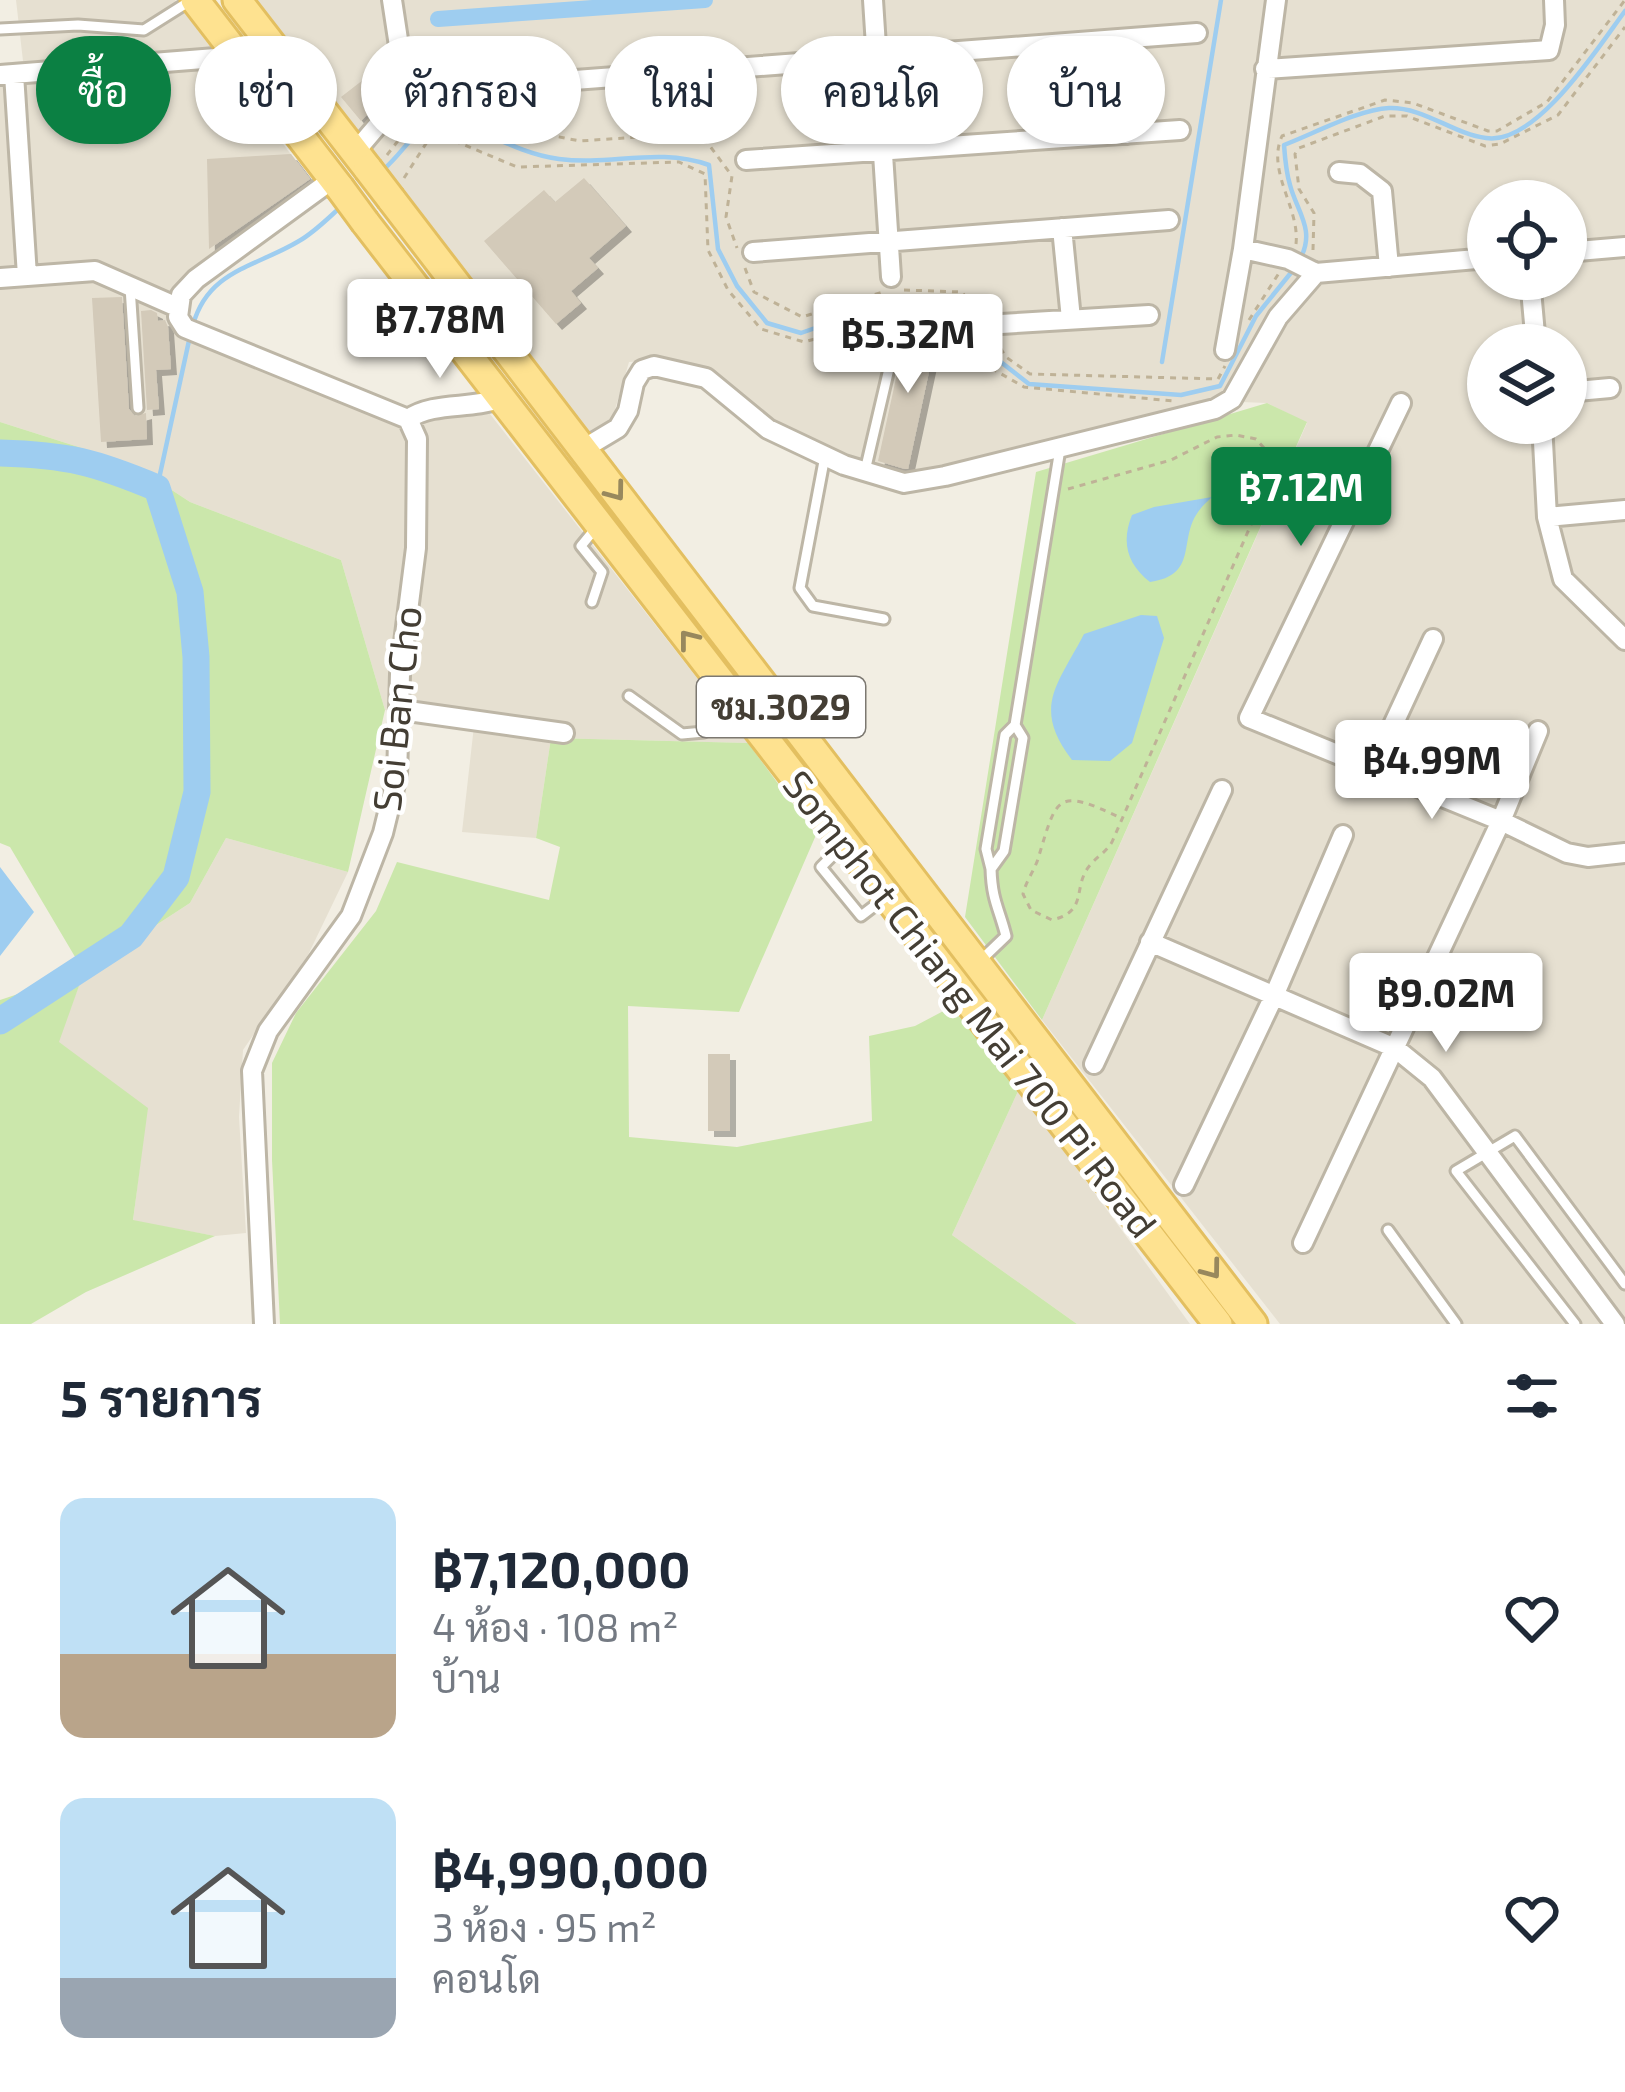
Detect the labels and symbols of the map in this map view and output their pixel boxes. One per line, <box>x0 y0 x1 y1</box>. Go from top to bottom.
pin: ฿7.78M <box>342 279 538 381</box>
pin: ฿5.32M <box>810 294 1006 396</box>
pin: ฿7.12M <box>1203 447 1399 549</box>
one-way arrow <box>601 479 623 501</box>
street label: Soi Ban Cho <box>361 604 430 814</box>
one-way arrow <box>681 631 702 653</box>
road number: ชม.3029 <box>697 677 865 737</box>
pin: ฿4.99M <box>1334 720 1530 822</box>
street label: Somphot Chiang Mai 700 Pi Road <box>774 760 1168 1246</box>
pin: ฿9.02M <box>1348 953 1544 1055</box>
one-way arrow <box>1197 1256 1219 1278</box>

